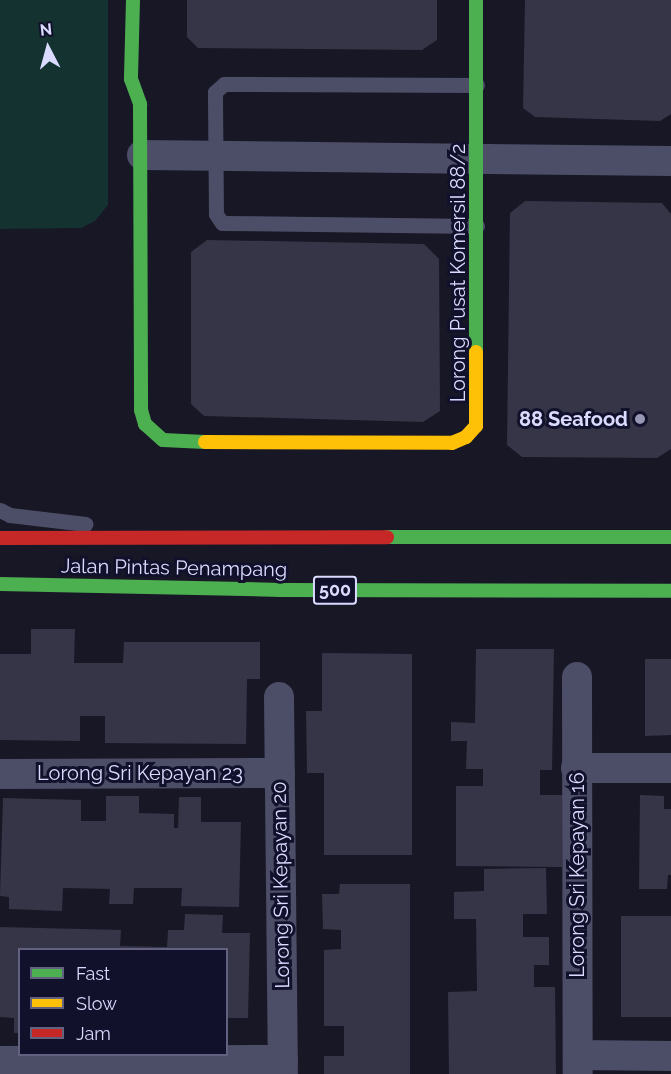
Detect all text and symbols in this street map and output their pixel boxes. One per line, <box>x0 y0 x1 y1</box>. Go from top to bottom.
north arrow <box>18 18 78 78</box>
text: N <box>39 20 53 40</box>
street label: Lorong Pusat Komersil 88/2 <box>446 143 470 403</box>
place label: 88 Seafood <box>519 407 628 431</box>
marker: 88 Seafood <box>633 412 647 426</box>
street label: Jalan Pintas Penampang <box>61 554 287 582</box>
road number: 500 <box>312 575 358 605</box>
street label: Lorong Sri Kepayan 23 <box>37 761 243 785</box>
street label: Lorong Sri Kepayan 16 <box>565 772 589 978</box>
street label: Lorong Sri Kepayan 20 <box>267 781 295 989</box>
legend <box>18 948 228 1056</box>
text: Fast <box>76 963 110 984</box>
text: Slow <box>76 993 117 1014</box>
text: Jam <box>76 1023 111 1044</box>

